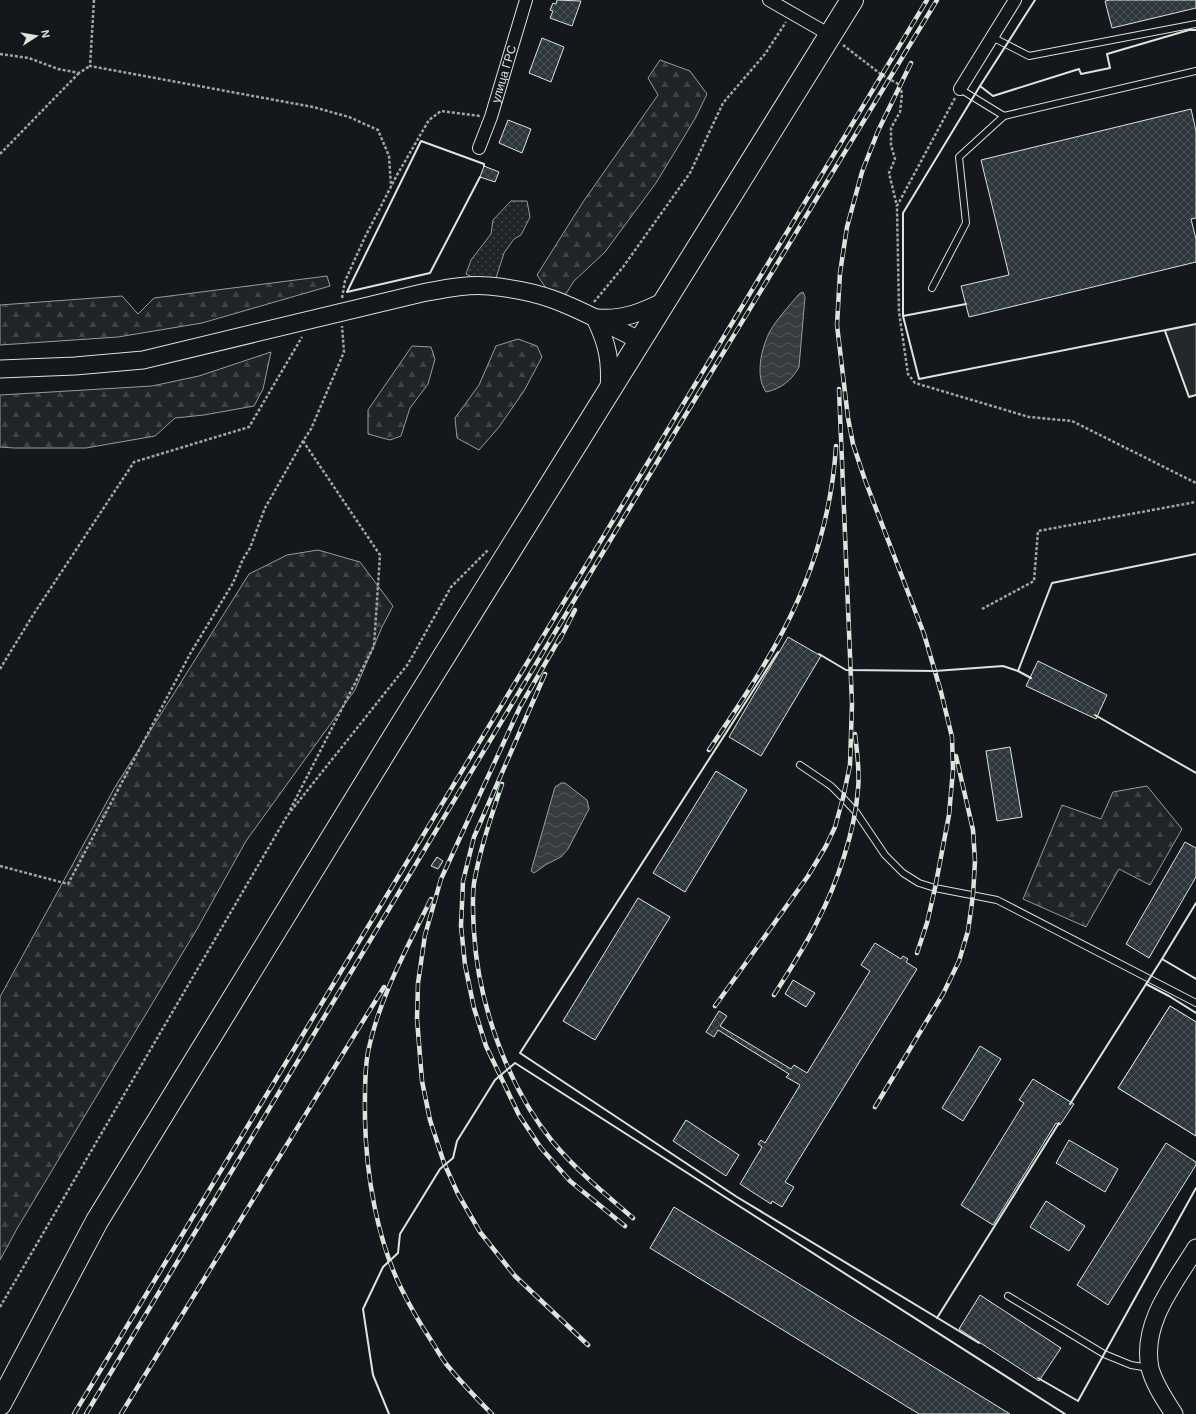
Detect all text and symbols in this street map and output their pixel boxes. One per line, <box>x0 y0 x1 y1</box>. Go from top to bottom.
north arrow <box>16 16 56 56</box>
text: N <box>39 29 52 39</box>
street label: улица ГРС <box>489 43 519 105</box>

